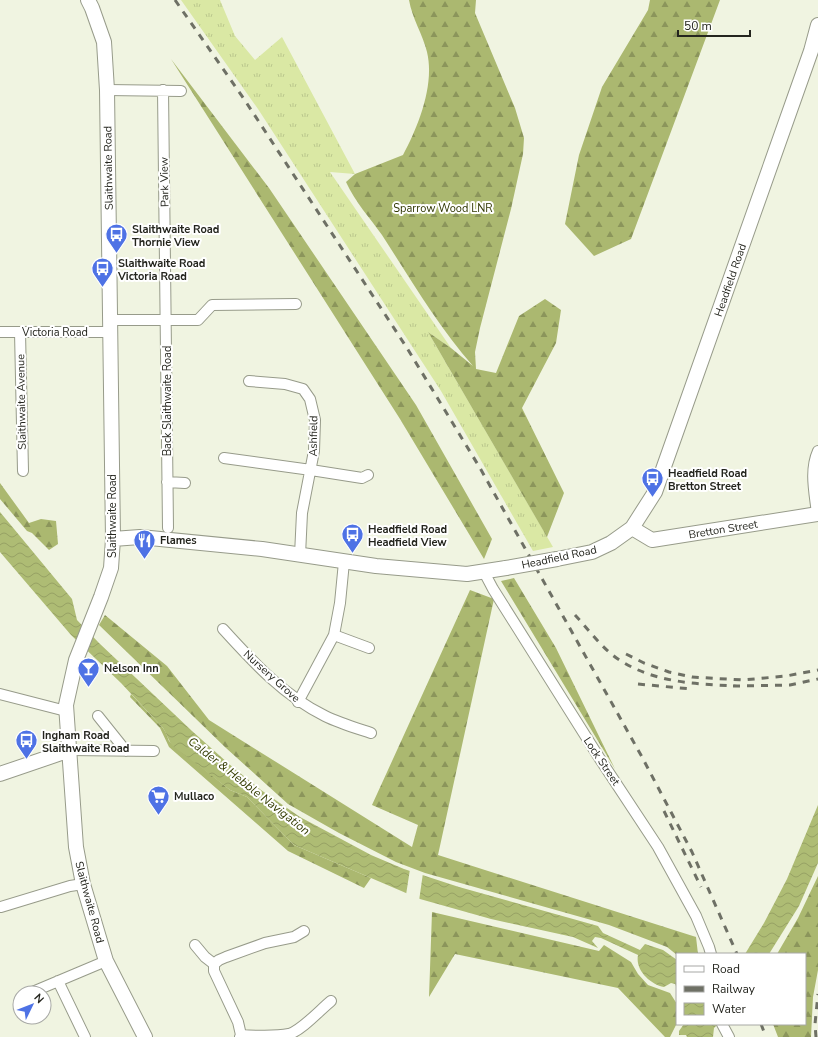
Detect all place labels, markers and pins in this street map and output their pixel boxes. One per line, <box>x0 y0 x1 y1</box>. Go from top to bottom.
bus stop icon: Slaithwaite Road Thornie View <box>103 222 129 255</box>
place label: Slaithwaite Road Thornie View <box>132 222 219 250</box>
bus stop icon: Slaithwaite Road Victoria Road <box>89 256 115 289</box>
place label: Slaithwaite Road Victoria Road <box>117 256 205 284</box>
bus stop icon: Headfield Road Bretton Street <box>639 466 665 499</box>
place label: Headfield Road Bretton Street <box>668 466 747 494</box>
bus stop icon: Headfield Road Headfield View <box>339 522 365 555</box>
place label: Headfield Road Headfield View <box>368 522 447 550</box>
restaurant icon: Flames <box>132 527 158 560</box>
place label: Flames <box>160 533 197 548</box>
bar icon: Nelson Inn <box>75 655 101 688</box>
place label: Nelson Inn <box>104 661 159 676</box>
bus stop icon: Ingham Road Slaithwaite Road <box>13 728 39 761</box>
place label: Ingham Road Slaithwaite Road <box>42 728 129 756</box>
supermarket icon: Mullaco <box>146 783 172 816</box>
place label: Mullaco <box>174 789 214 804</box>

